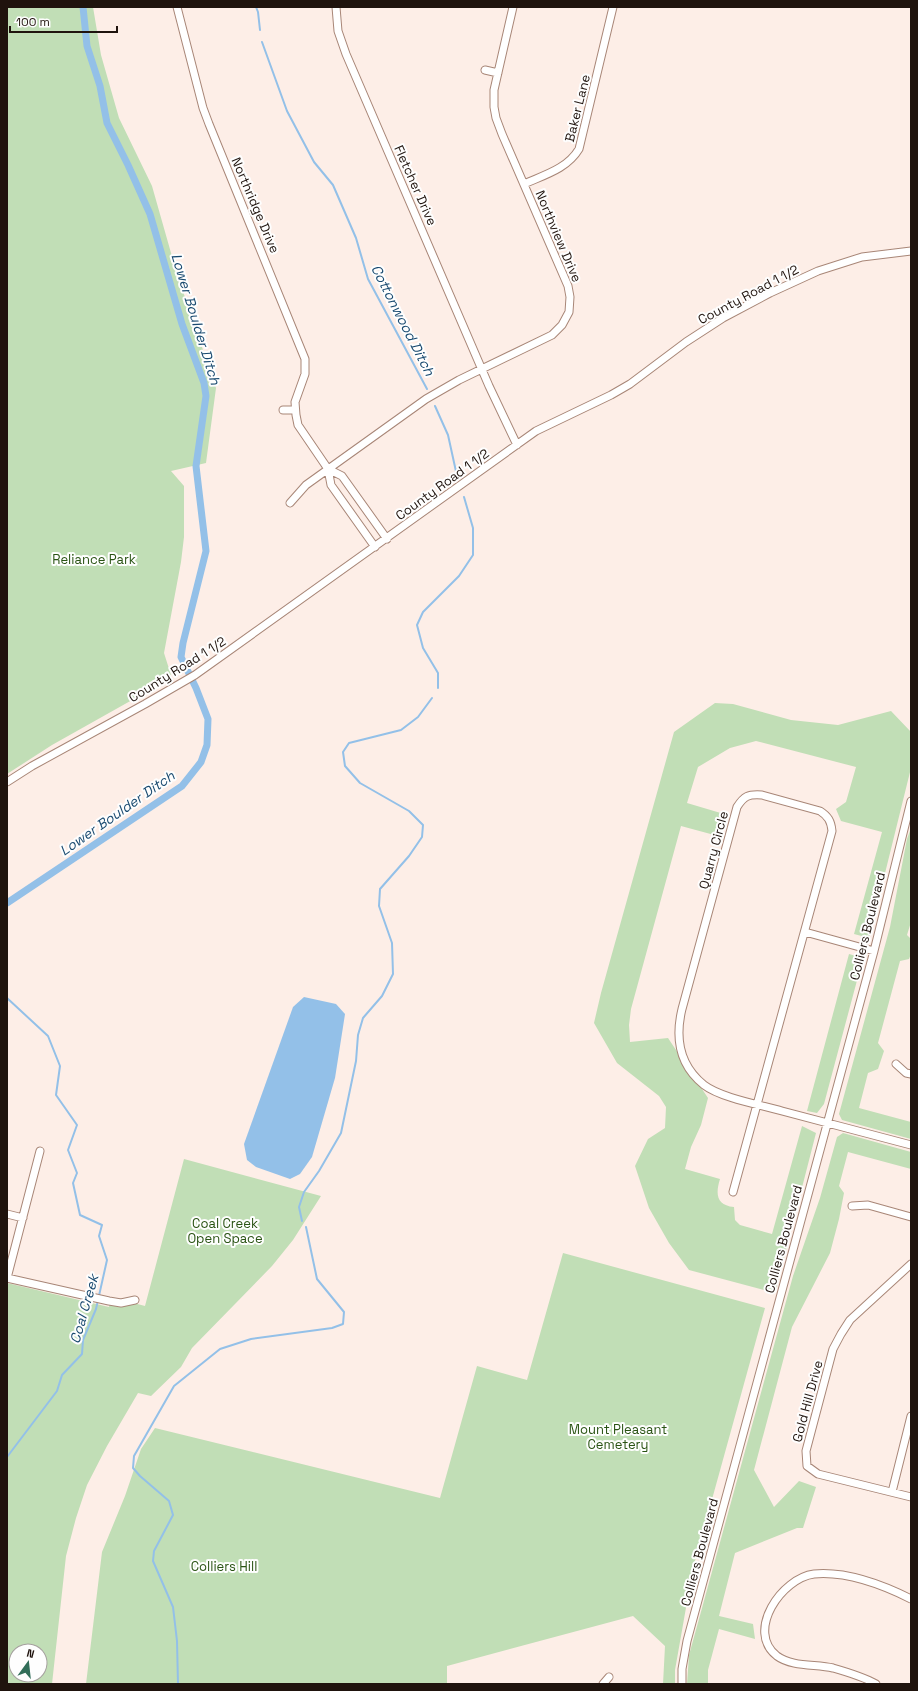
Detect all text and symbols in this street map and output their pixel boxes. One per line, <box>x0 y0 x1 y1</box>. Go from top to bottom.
scale bar <box>10 8 117 34</box>
text: 100 m <box>16 14 50 30</box>
street label: Baker Lane <box>561 73 594 144</box>
street label: Fletcher Drive <box>390 142 441 228</box>
street label: Northridge Drive <box>228 155 283 256</box>
street label: Northview Drive <box>532 188 586 285</box>
water label: Lower Boulder Ditch <box>167 251 225 387</box>
water label: Cottonwood Ditch <box>367 261 439 379</box>
street label: County Road 1 1/2 <box>695 261 802 328</box>
street label: County Road 1 1/2 <box>392 445 493 524</box>
park label: Reliance Park <box>52 551 136 568</box>
street label: County Road 1 1/2 <box>125 633 229 706</box>
water label: Lower Boulder Ditch <box>56 766 178 859</box>
street label: Quarry Circle <box>695 809 732 891</box>
street label: Colliers Boulevard <box>846 870 889 982</box>
street label: Colliers Boulevard <box>761 1183 806 1295</box>
park label: Coal Creek Open Space <box>187 1215 263 1247</box>
water label: Coal Creek <box>66 1271 103 1346</box>
street label: Gold Hill Drive <box>788 1358 827 1444</box>
park label: Mount Pleasant Cemetery <box>569 1421 667 1453</box>
street label: Colliers Boulevard <box>677 1496 722 1608</box>
park label: Colliers Hill <box>191 1558 257 1575</box>
north arrow <box>8 1643 48 1683</box>
text: N <box>25 1646 36 1661</box>

